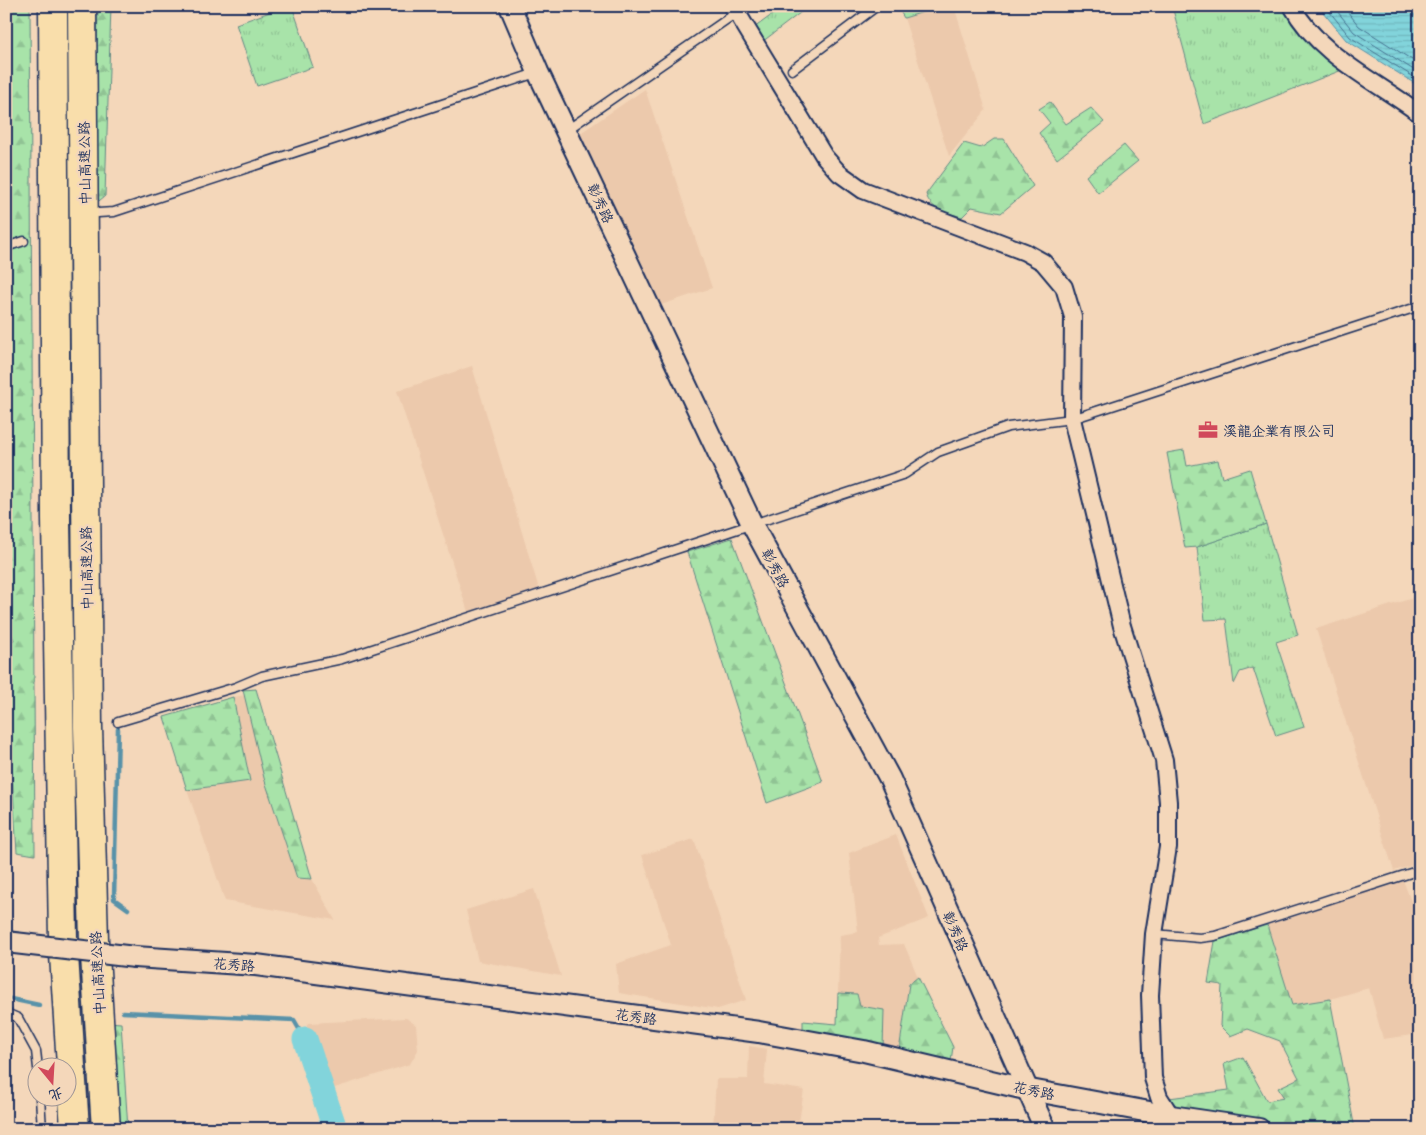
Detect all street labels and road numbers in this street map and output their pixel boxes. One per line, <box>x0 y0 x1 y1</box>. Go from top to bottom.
street label: 中山高速公路 <box>74 121 94 205</box>
street label: 彰秀路 <box>584 180 618 226</box>
street label: 中山高速公路 <box>76 526 96 610</box>
street label: 彰秀路 <box>758 545 794 591</box>
street label: 彰秀路 <box>939 908 973 954</box>
street label: 中山高速公路 <box>85 931 109 1015</box>
street label: 花秀路 <box>212 953 256 975</box>
street label: 花秀路 <box>614 1004 658 1028</box>
street label: 花秀路 <box>1011 1076 1057 1104</box>

